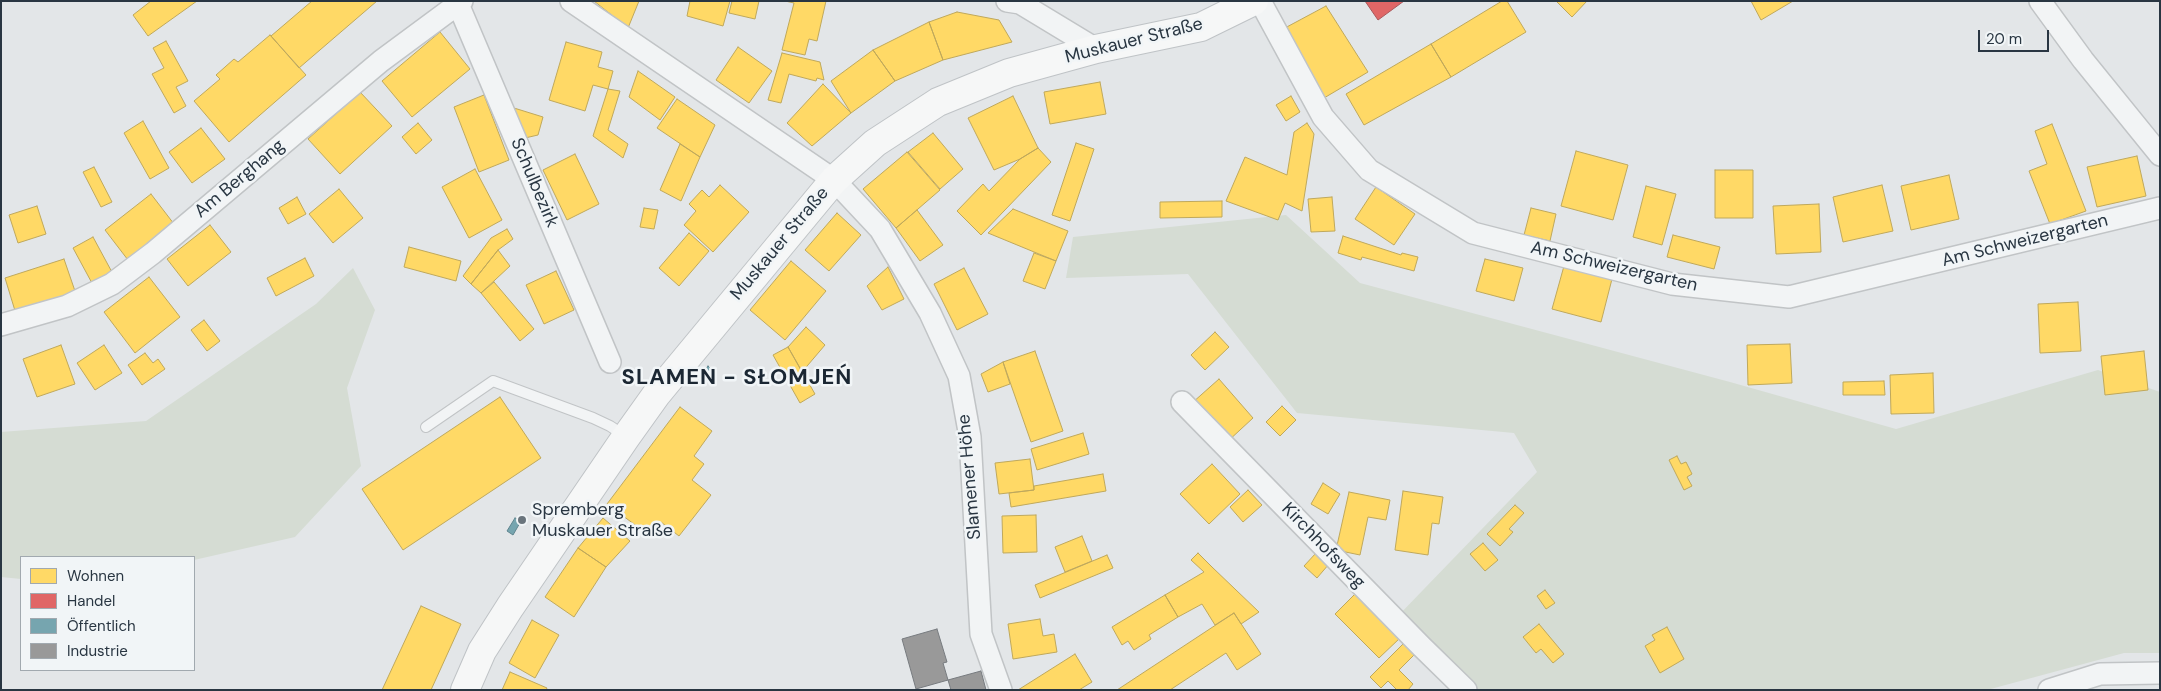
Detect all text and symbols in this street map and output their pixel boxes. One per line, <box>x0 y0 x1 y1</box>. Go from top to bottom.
street label: Muskauer Straße <box>1063 13 1205 69</box>
scale bar <box>1981 20 2052 52</box>
text: 20 m <box>1986 29 2022 49</box>
street label: Am Berghang <box>191 135 289 223</box>
street label: Schulbezirk <box>505 135 563 231</box>
street label: Muskauer Straße <box>726 183 834 305</box>
street label: Am Schweizergarten <box>1940 210 2110 272</box>
street label: Am Schweizergarten <box>1528 237 1700 297</box>
district label: SLAMEN - SŁOMJEŃ <box>620 365 854 391</box>
street label: Slamener Höhe <box>954 413 986 541</box>
place label: Spremberg Muskauer Straße <box>532 499 673 542</box>
street label: Kirchhofsweg <box>1277 499 1369 593</box>
marker: Spremberg Muskauer Straße <box>516 514 528 526</box>
legend <box>20 556 195 671</box>
text: Wohnen <box>67 566 124 586</box>
text: Handel <box>67 591 115 611</box>
text: Öffentlich <box>67 616 136 636</box>
text: Industrie <box>67 641 128 661</box>

